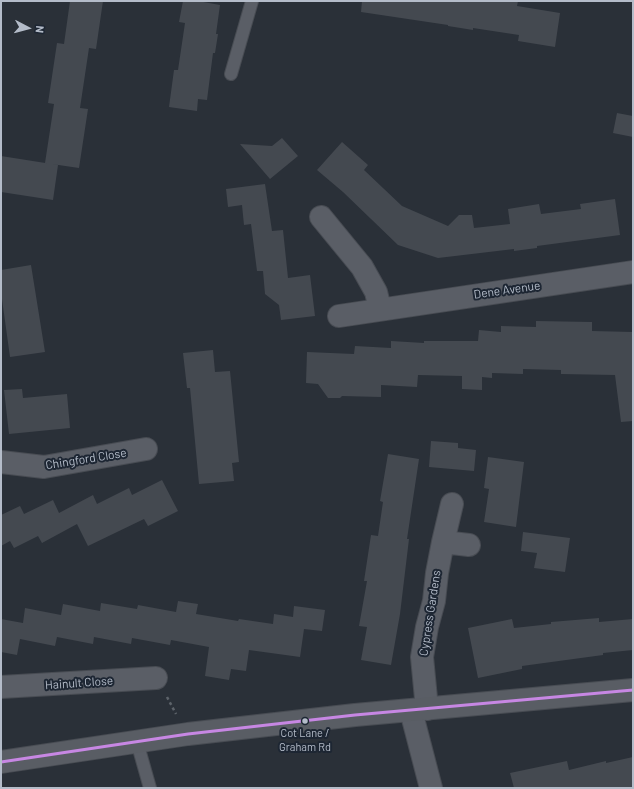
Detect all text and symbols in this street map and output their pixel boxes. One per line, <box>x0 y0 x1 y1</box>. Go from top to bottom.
north arrow <box>8 8 48 48</box>
text: N <box>34 25 47 34</box>
street label: Dene Avenue <box>473 278 541 302</box>
street label: Chingford Close <box>44 445 128 473</box>
street label: Cypress Gardens <box>416 569 444 657</box>
street label: Hainult Close <box>44 673 114 693</box>
marker: Cot Lane / Graham Rd <box>300 716 310 726</box>
place label: Cot Lane / Graham Rd <box>279 726 331 752</box>

